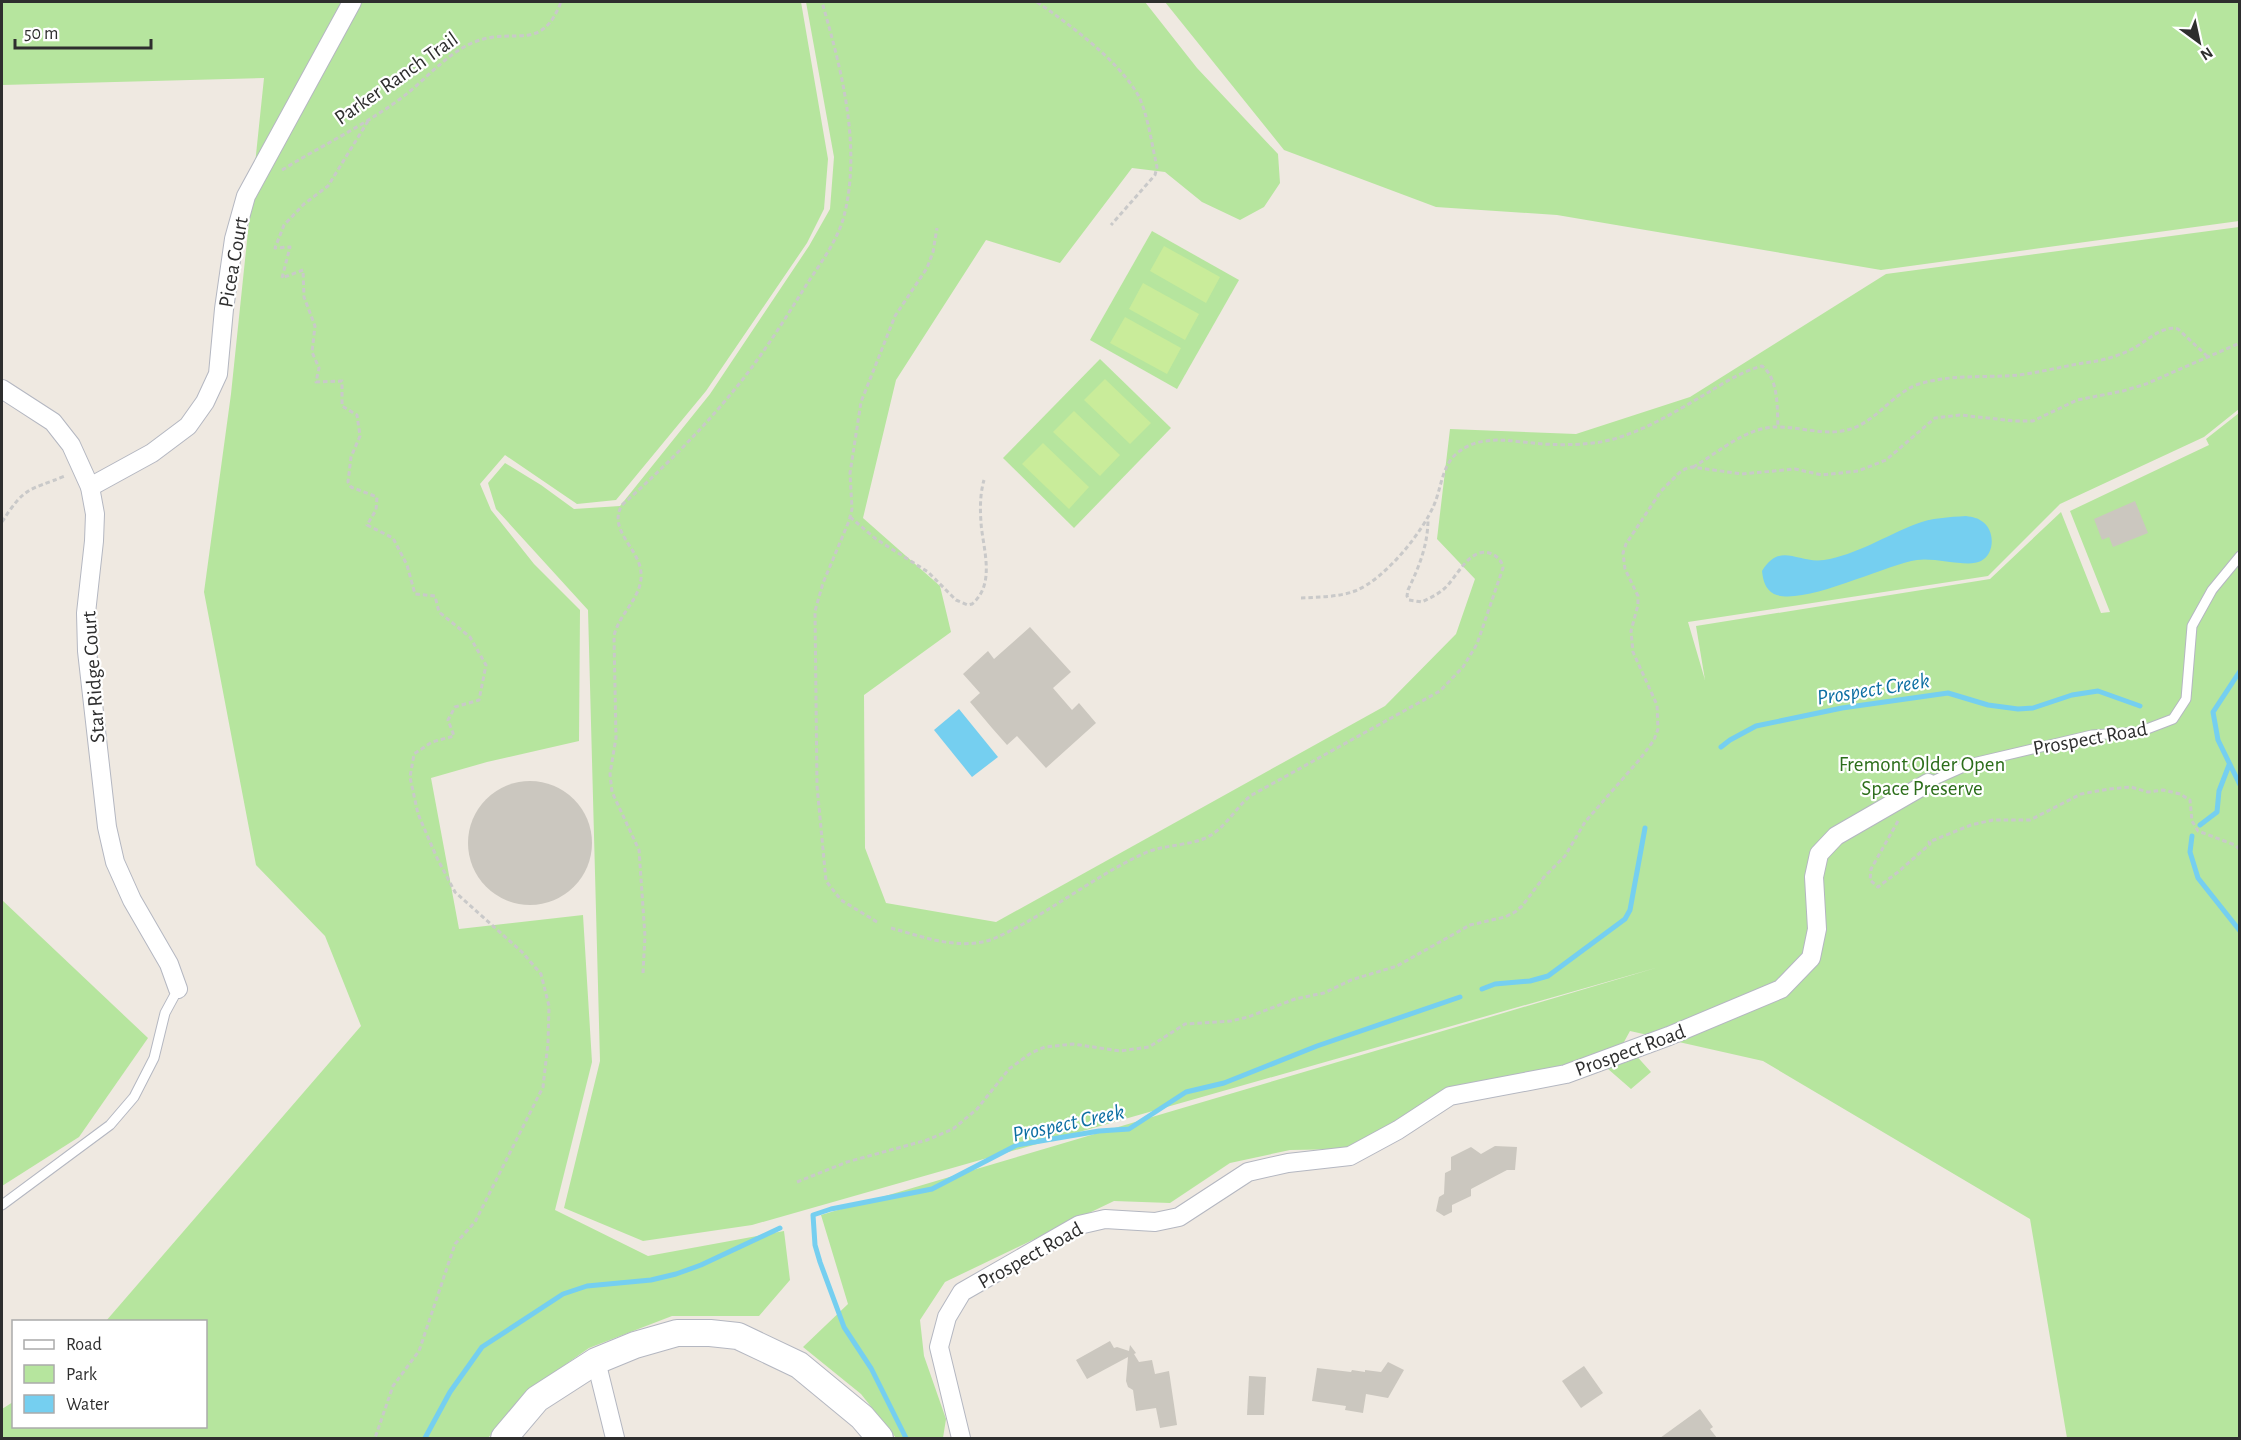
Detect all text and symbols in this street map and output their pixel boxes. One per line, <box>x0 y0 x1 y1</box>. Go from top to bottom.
scale bar <box>15 12 152 50</box>
north arrow <box>2169 12 2229 72</box>
text: 50 m <box>24 25 58 43</box>
street label: Parker Ranch Trail <box>331 28 462 129</box>
text: N <box>2198 44 2216 63</box>
street label: Picea Court <box>215 215 252 309</box>
street label: Star Ridge Court <box>78 610 109 744</box>
water label: Prospect Creek <box>1815 669 1931 710</box>
street label: Prospect Road <box>2031 718 2149 759</box>
park label: Fremont Older Open Space Preserve <box>1839 754 2005 799</box>
street label: Prospect Road <box>1572 1021 1688 1080</box>
water label: Prospect Creek <box>1010 1100 1126 1147</box>
street label: Prospect Road <box>974 1218 1086 1293</box>
legend <box>12 1320 207 1428</box>
text: Road <box>66 1336 102 1354</box>
text: Park <box>66 1366 98 1384</box>
text: Water <box>66 1396 109 1414</box>

